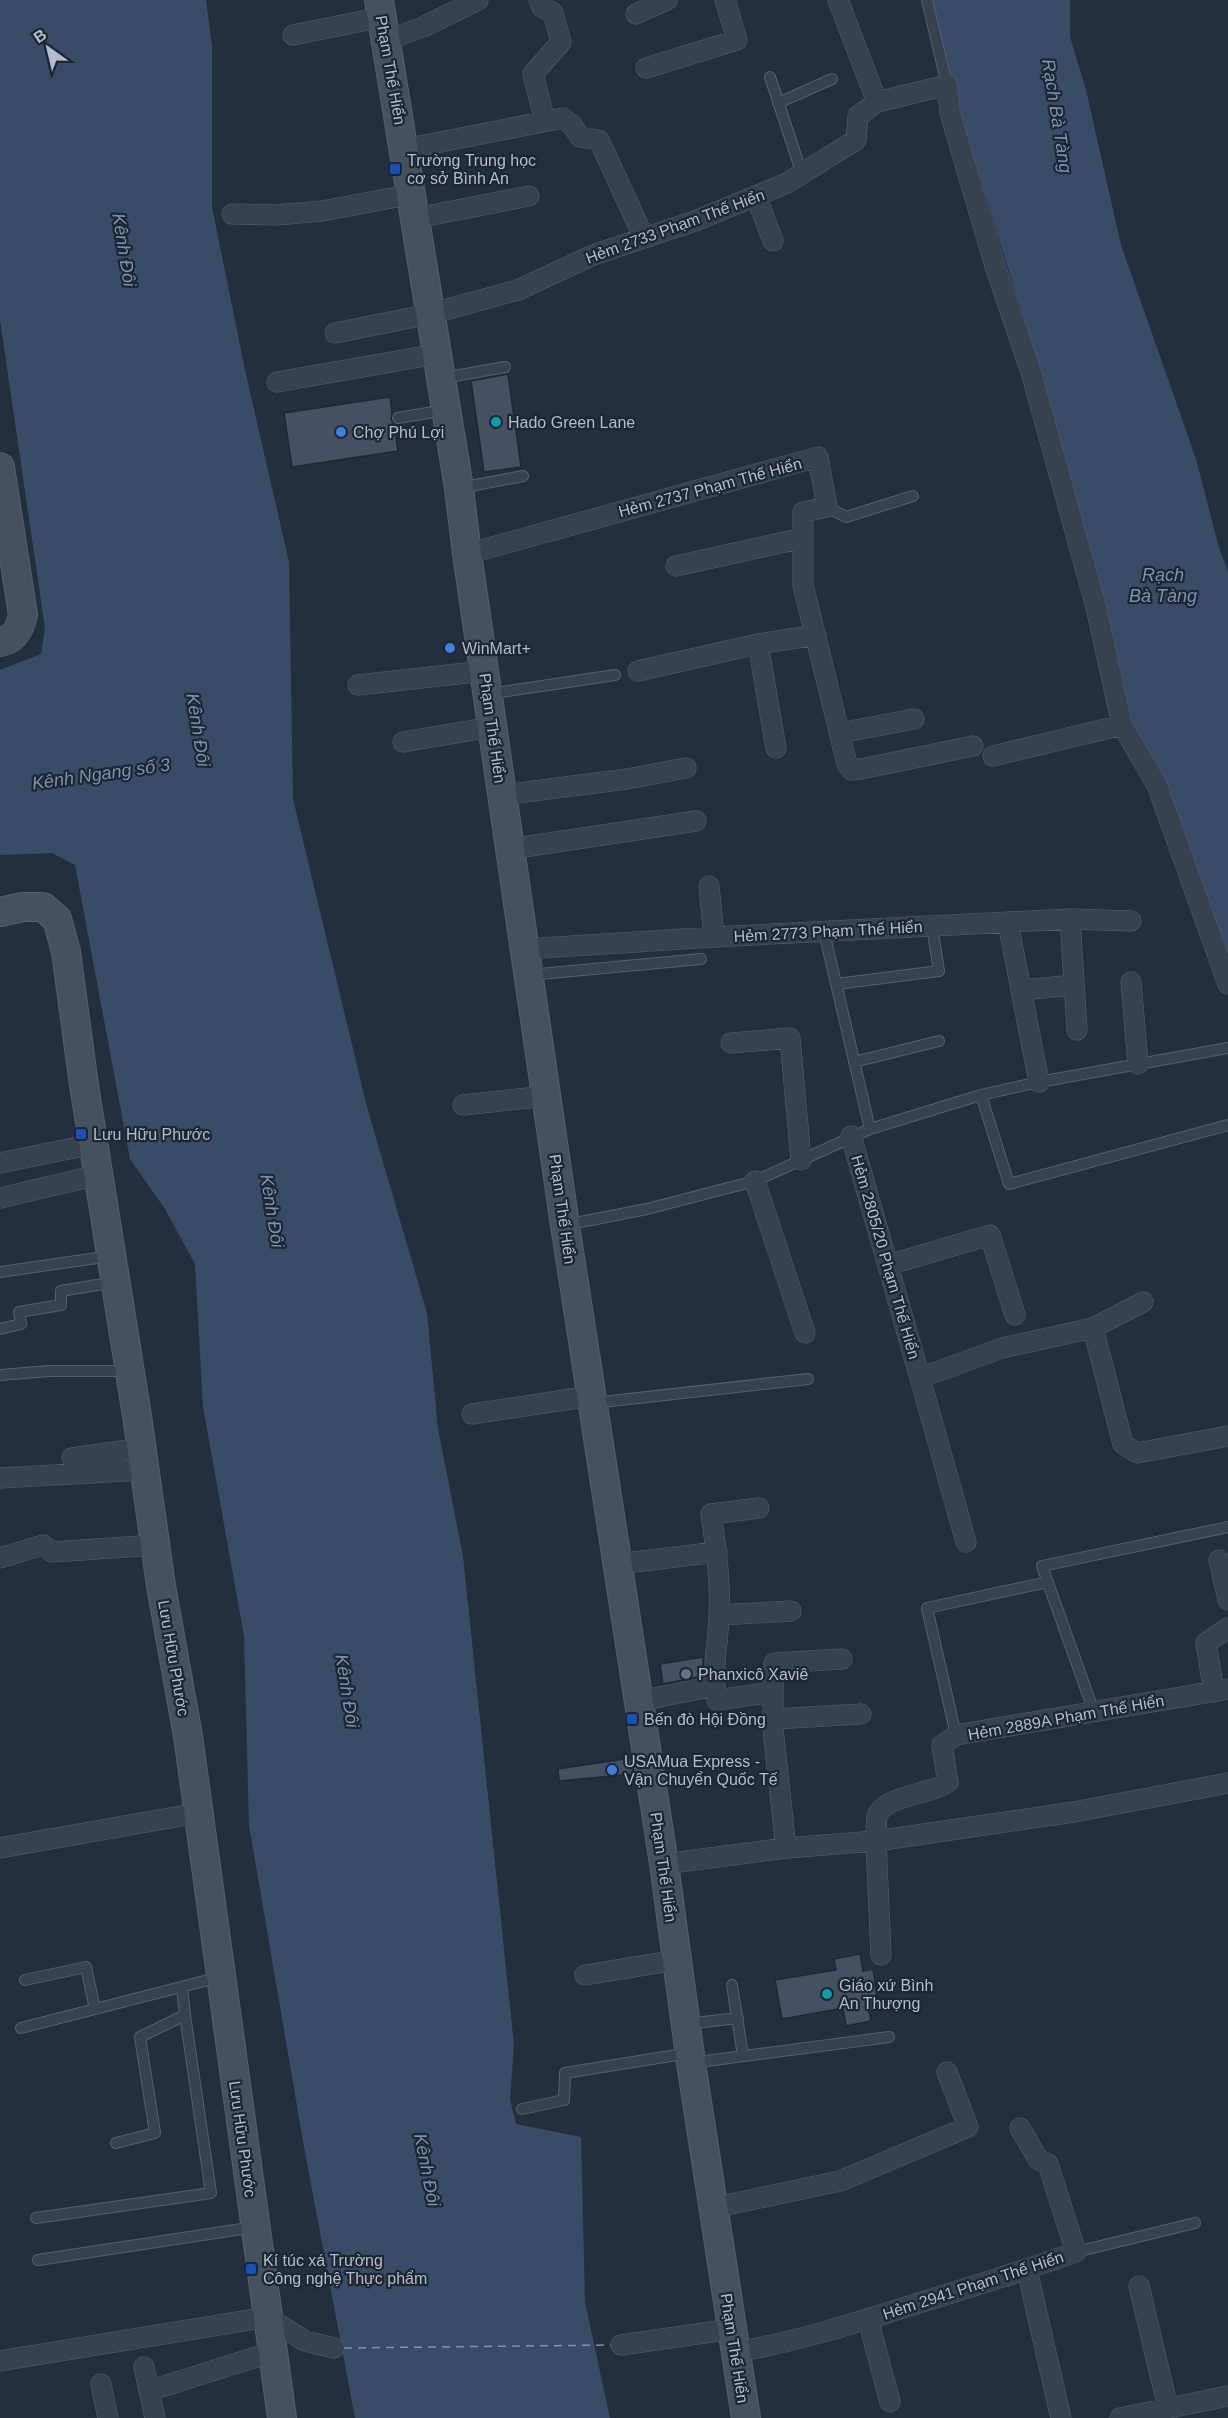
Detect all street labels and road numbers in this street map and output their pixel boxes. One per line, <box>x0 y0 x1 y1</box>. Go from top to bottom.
street label: Phạm Thế Hiển <box>373 14 409 126</box>
street label: Hẻm 2733 Phạm Thế Hiển <box>583 186 767 267</box>
street label: Hẻm 2737 Phạm Thế Hiển <box>617 455 804 520</box>
street label: Phạm Thế Hiển <box>476 672 509 784</box>
street label: Hẻm 2773 Phạm Thế Hiển <box>733 918 923 945</box>
street label: Phạm Thế Hiển <box>546 1153 579 1265</box>
street label: Hẻm 2805/20 Phạm Thế Hiển <box>848 1153 923 1361</box>
street label: Lưu Hữu Phước <box>155 1599 192 1717</box>
street label: Hẻm 2889A Phạm Thế Hiển <box>967 1692 1166 1743</box>
street label: Phạm Thế Hiển <box>647 1811 680 1923</box>
street label: Lưu Hữu Phước <box>226 2080 259 2198</box>
street label: Hẻm 2941 Phạm Thế Hiển <box>881 2248 1066 2323</box>
street label: Phạm Thế Hiển <box>717 2292 752 2404</box>

